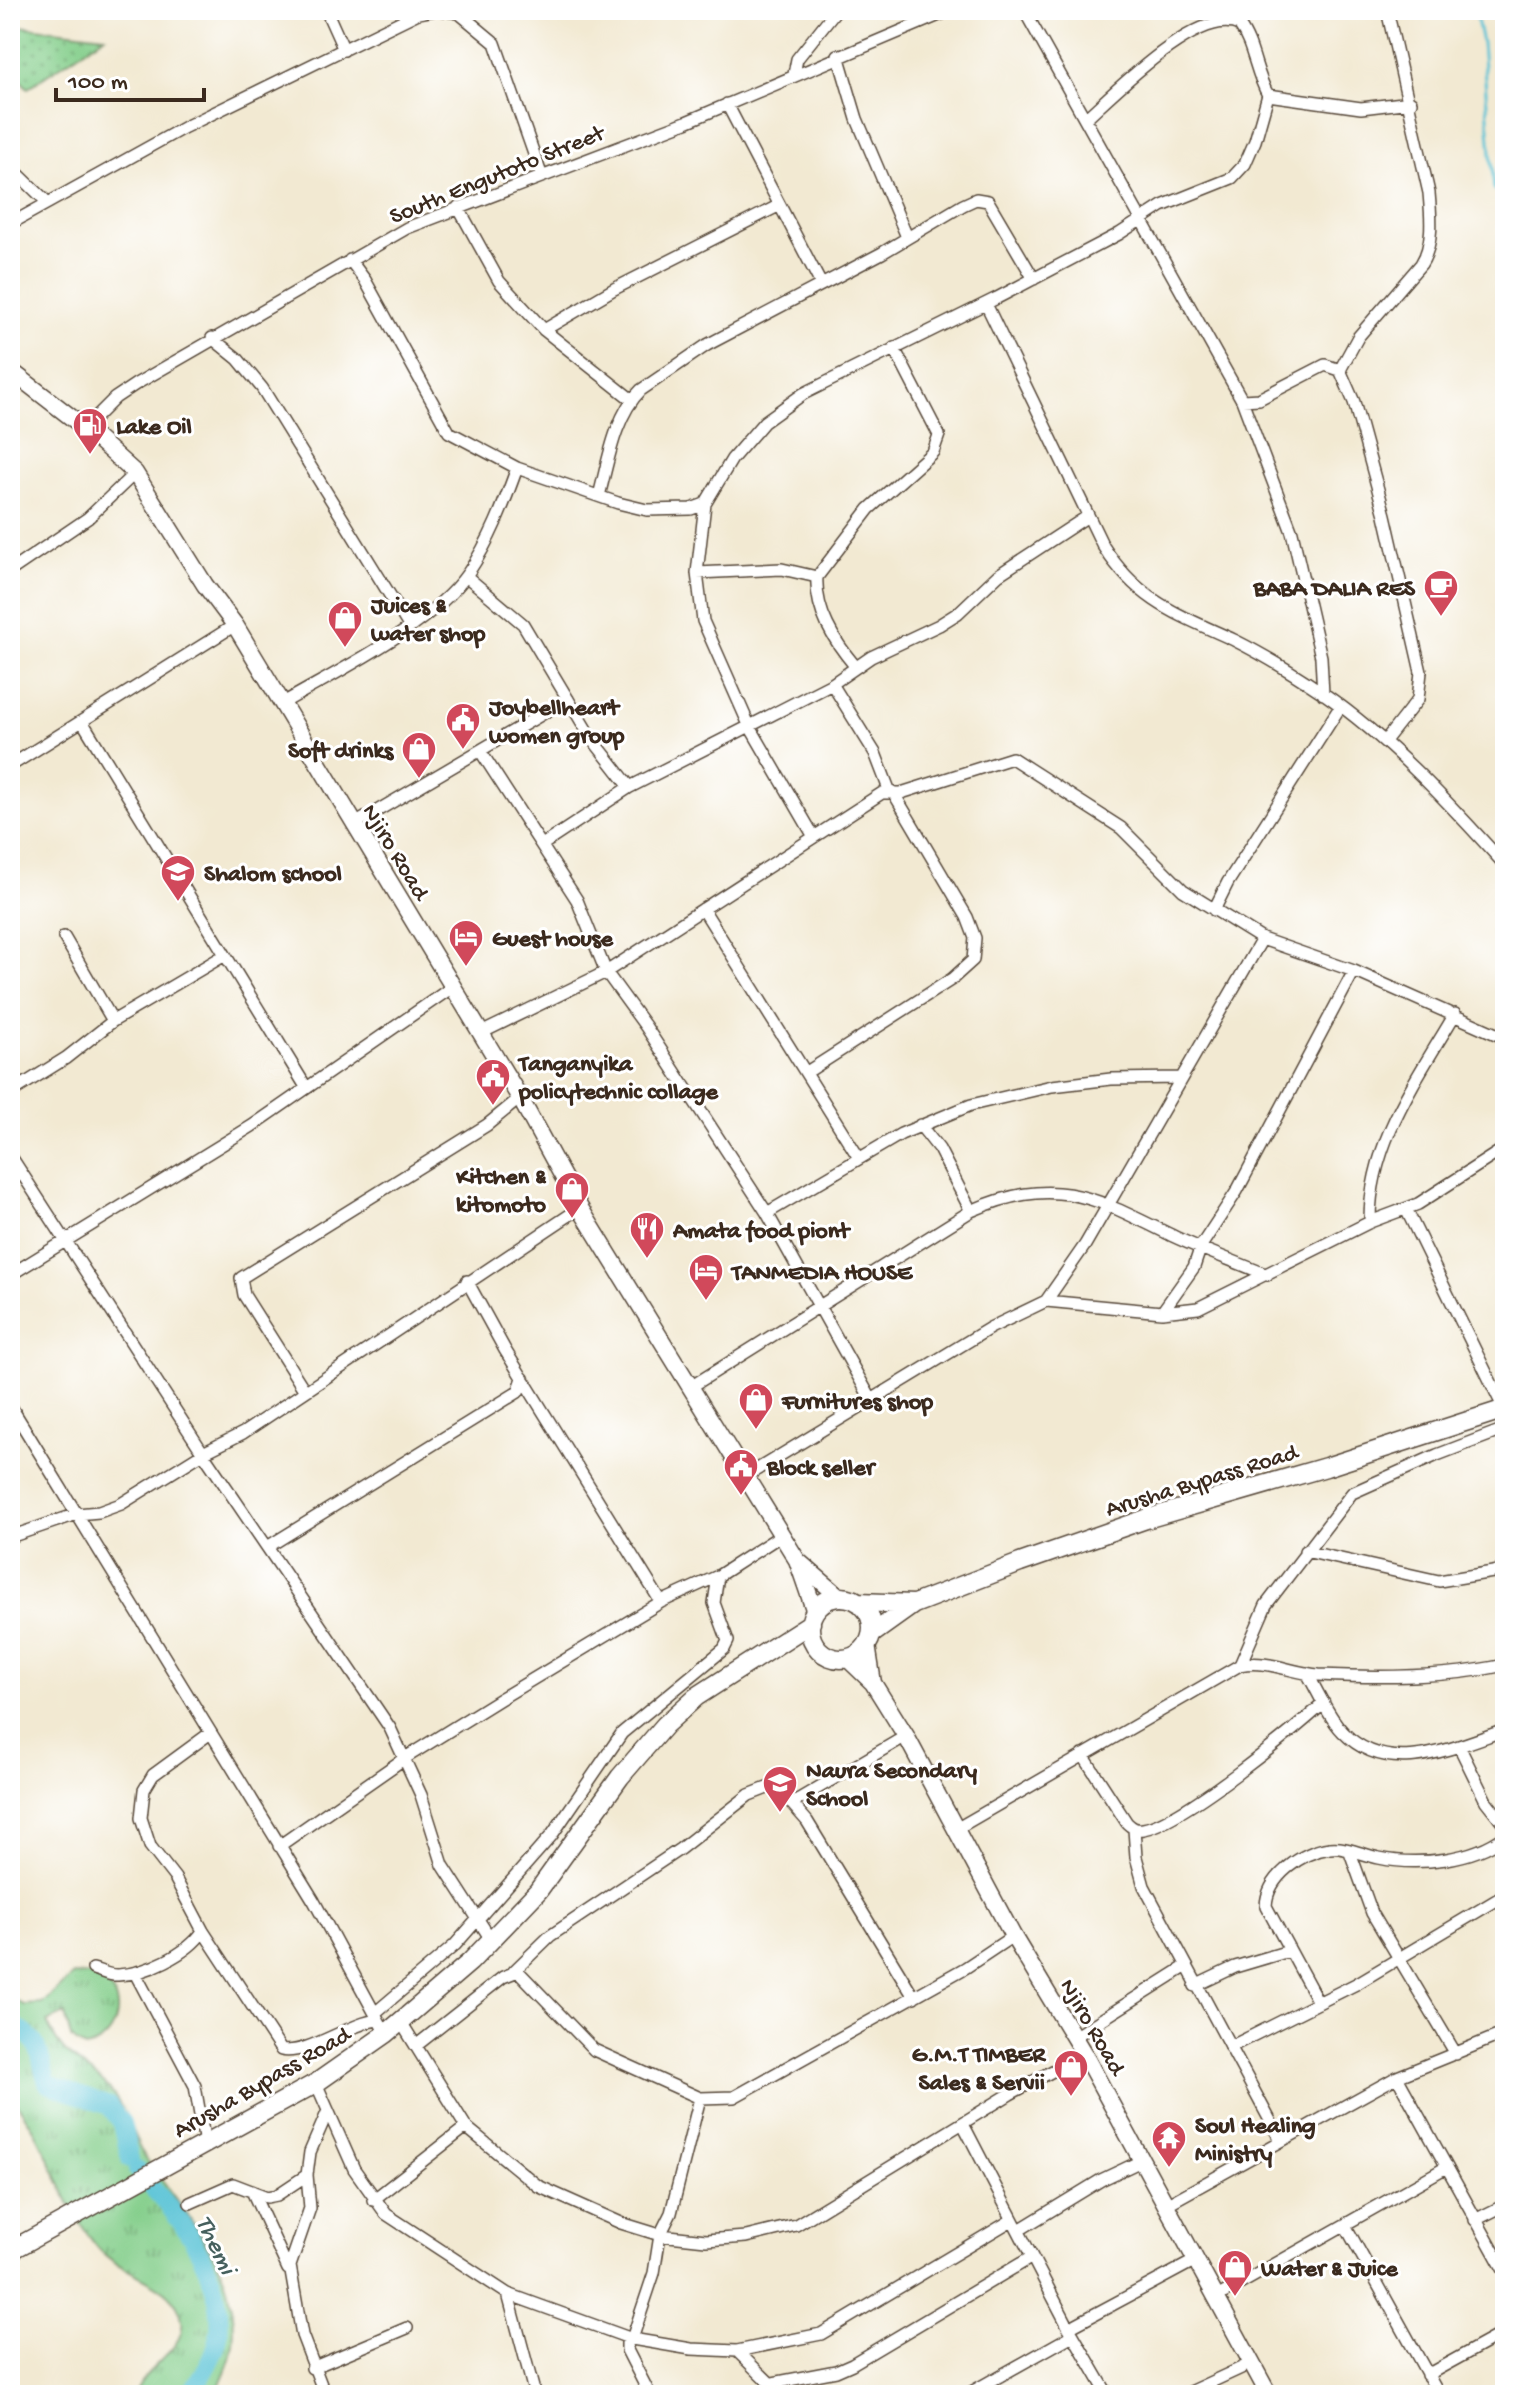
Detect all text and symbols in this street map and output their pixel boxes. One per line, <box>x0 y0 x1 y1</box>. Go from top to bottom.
scale bar <box>56 52 204 102</box>
text: 100 m <box>67 69 128 98</box>
street label: South Engutoto Street <box>386 119 611 233</box>
fuel station icon: Lake Oil <box>71 406 109 456</box>
place label: Lake Oil <box>116 414 192 443</box>
cafe icon: BABA DALIA RES <box>1422 568 1460 618</box>
place label: BABA DALIA RES <box>1253 576 1416 605</box>
place label: Juices & water shop <box>370 593 485 650</box>
shop icon: Juices & water shop <box>326 599 364 649</box>
place label: Joybellheart women group <box>488 695 624 752</box>
public building icon: Joybellheart women group <box>444 701 482 751</box>
shop icon: Soft drinks <box>400 730 438 780</box>
place label: Soft drinks <box>288 738 394 767</box>
street label: Njiro Road <box>354 800 435 908</box>
school or university icon: Shalom school <box>159 853 197 903</box>
place label: Shalom school <box>204 861 342 890</box>
hotel icon: Guest house <box>447 918 485 968</box>
place label: Guest house <box>492 926 615 955</box>
place label: Tanganyika policytechnic collage <box>517 1051 720 1108</box>
public building icon: Tanganyika policytechnic collage <box>474 1057 512 1107</box>
place label: Kitchen & kitomoto <box>455 1164 547 1221</box>
shop icon: Kitchen & kitomoto <box>553 1170 591 1220</box>
restaurant icon: Amata food piont <box>628 1210 666 1260</box>
place label: Amata food piont <box>672 1218 851 1247</box>
hotel icon: TANMEDIA HOUSE <box>687 1252 725 1302</box>
place label: TANMEDIA HOUSE <box>730 1260 914 1289</box>
shop icon: Furnitures shop <box>737 1381 775 1431</box>
place label: Furnitures shop <box>781 1389 933 1418</box>
street label: Arusha Bypass Road <box>1102 1439 1304 1525</box>
public building icon: Block seller <box>722 1447 760 1497</box>
place label: Block seller <box>766 1455 877 1484</box>
place label: Naura Secondary School <box>806 1758 977 1815</box>
school or university icon: Naura Secondary School <box>761 1764 799 1814</box>
street label: Njiro Road <box>1052 1974 1131 2083</box>
street label: Arusha Bypass Road <box>169 2021 358 2146</box>
place label: G.M.T TIMBER Sales & Servii <box>912 2042 1046 2099</box>
shop icon: G.M.T TIMBER Sales & Servii <box>1052 2048 1090 2098</box>
place label: Soul Healing Ministry <box>1195 2113 1316 2170</box>
temple icon: Soul Healing Ministry <box>1150 2119 1188 2169</box>
water label: Themi <box>187 2212 243 2283</box>
shop icon: Water & Juice <box>1216 2248 1254 2298</box>
place label: Water & Juice <box>1260 2256 1399 2285</box>

